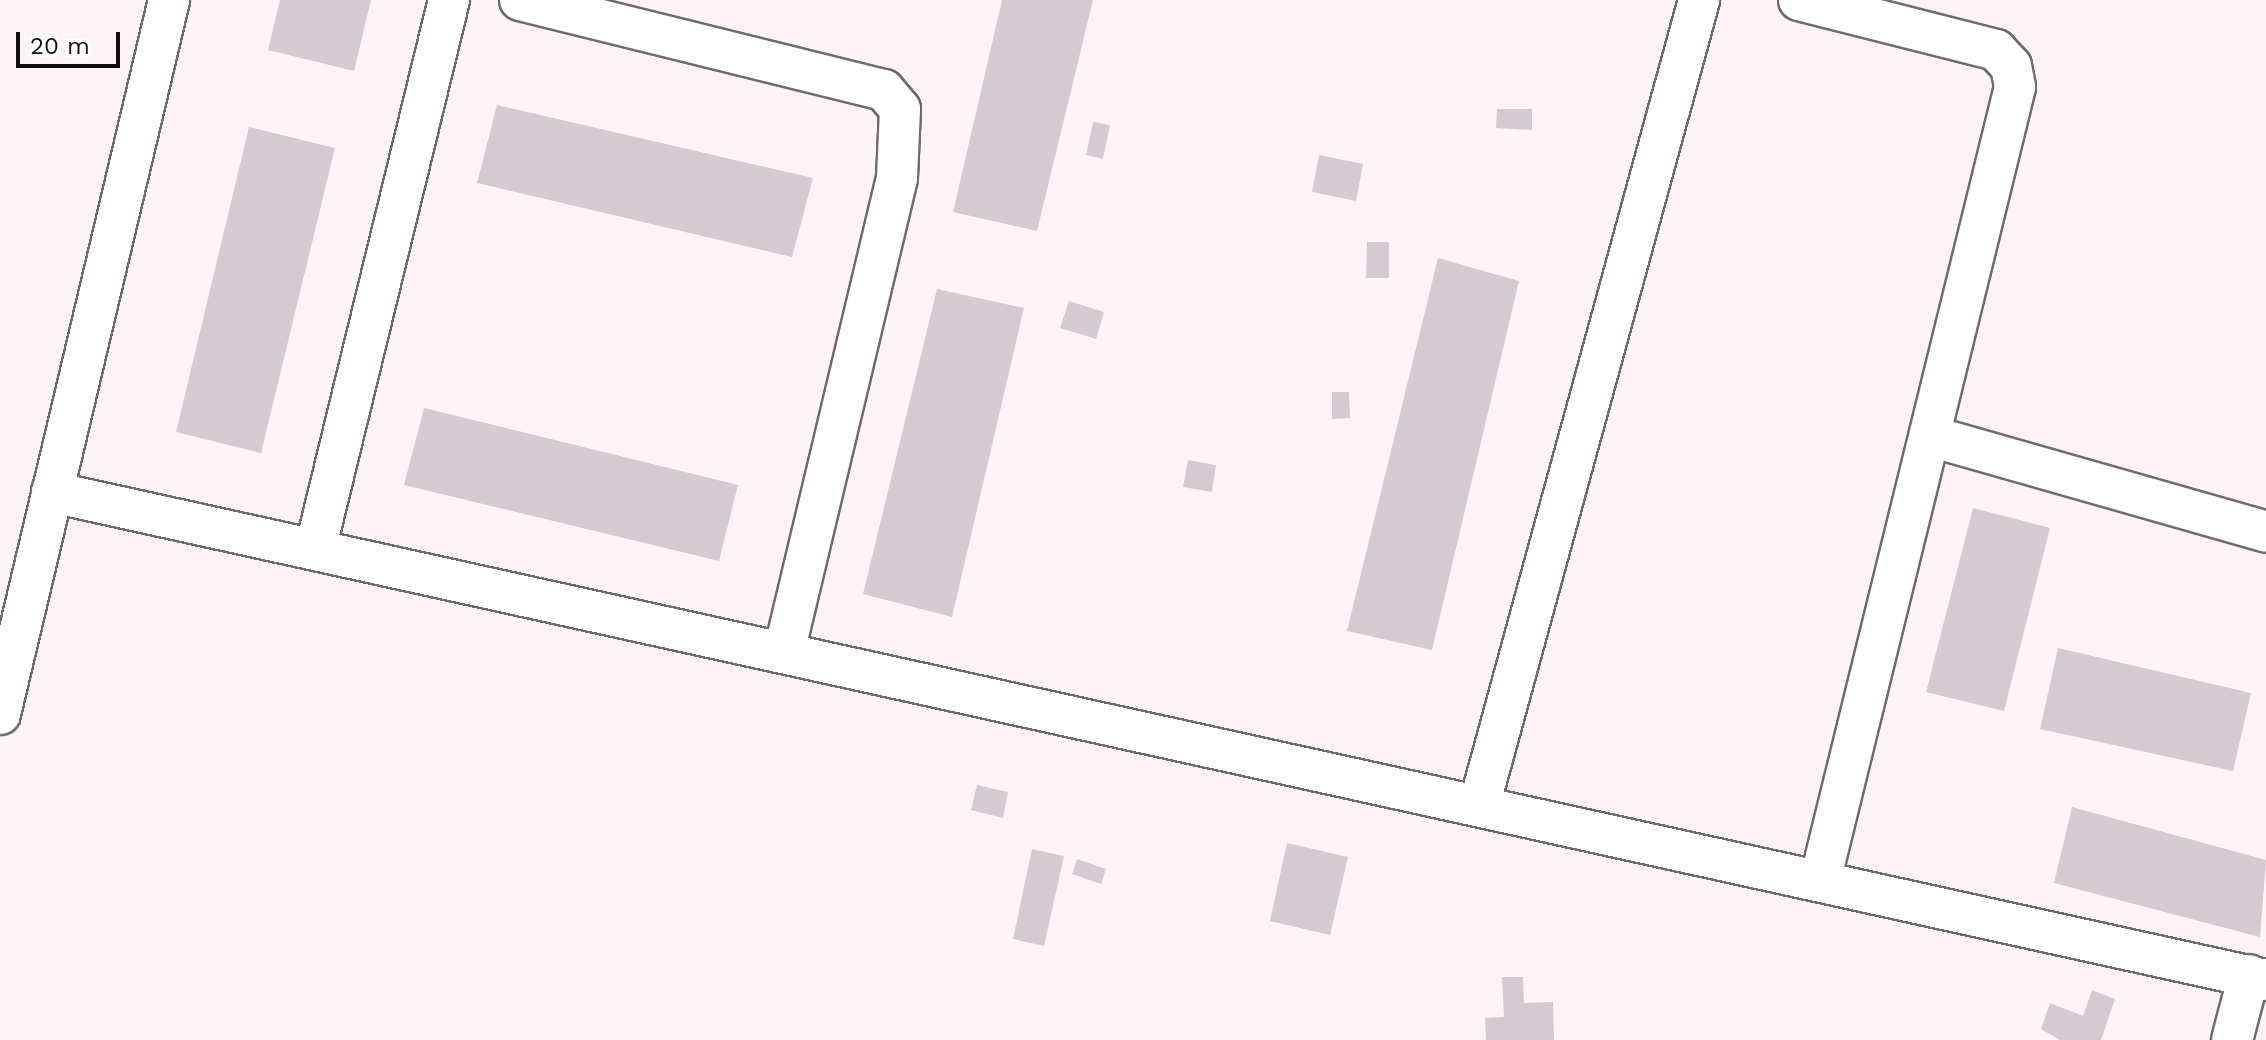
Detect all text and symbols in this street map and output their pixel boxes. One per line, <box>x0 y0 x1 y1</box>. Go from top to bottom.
scale bar <box>20 16 124 66</box>
text: 20 m <box>30 32 90 60</box>

